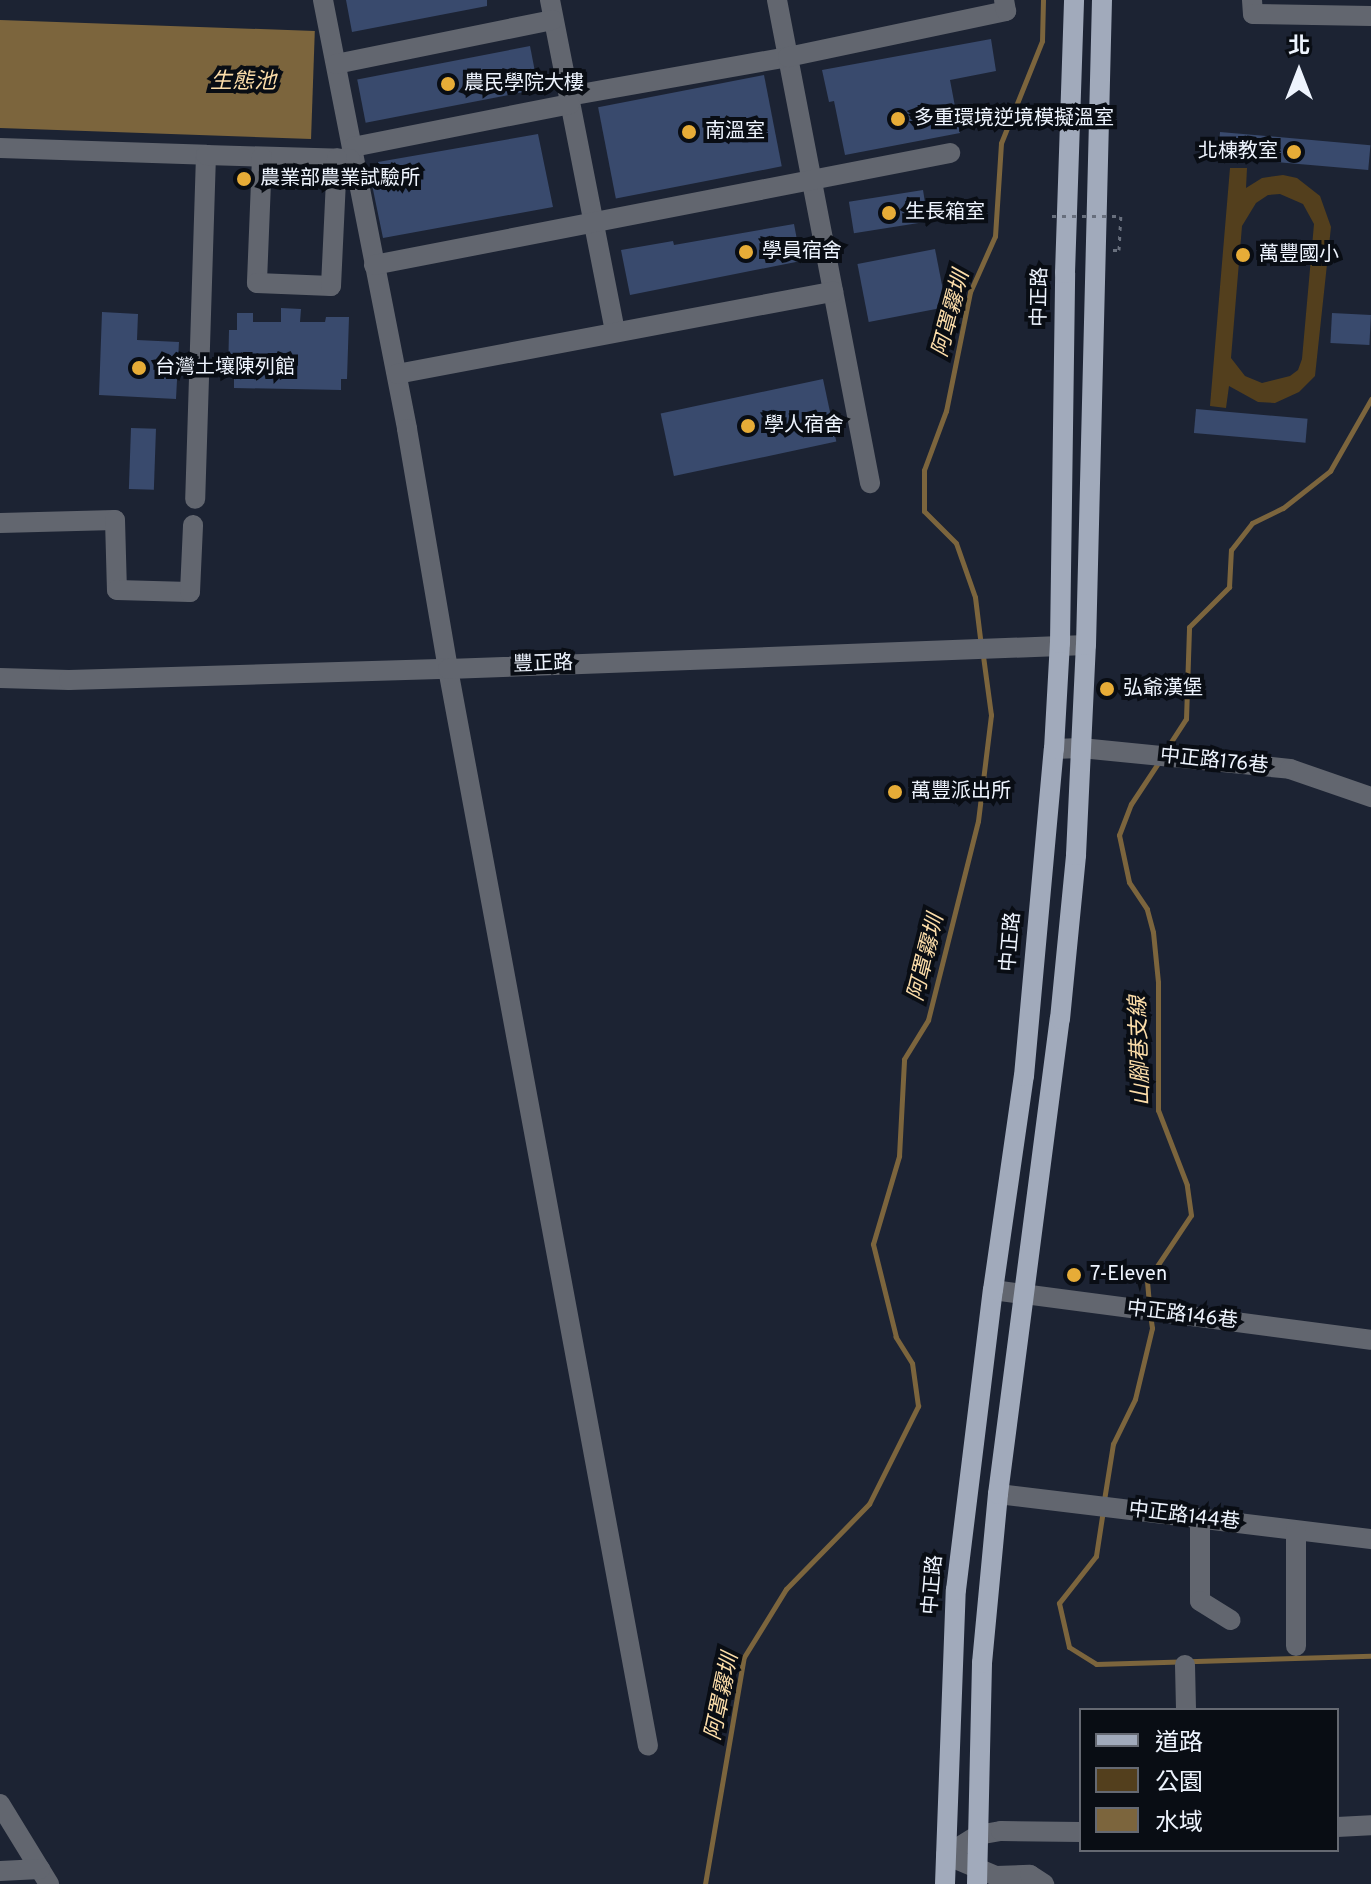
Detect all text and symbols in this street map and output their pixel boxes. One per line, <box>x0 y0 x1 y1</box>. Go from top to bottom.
north arrow <box>1259 32 1339 112</box>
text: 北 <box>1288 34 1310 61</box>
water label: 生態池 <box>210 70 276 96</box>
place label: 農民學院大樓 <box>464 72 584 96</box>
marker: 農民學院大樓 <box>439 75 457 93</box>
place label: 多重環境逆境模擬溫室 <box>914 107 1114 131</box>
marker: 多重環境逆境模擬溫室 <box>889 110 907 128</box>
place label: 南溫室 <box>705 120 765 144</box>
marker: 南溫室 <box>680 123 698 141</box>
place label: 北棟教室 <box>1198 140 1278 164</box>
marker: 北棟教室 <box>1285 143 1303 161</box>
place label: 農業部農業試驗所 <box>260 167 420 191</box>
marker: 農業部農業試驗所 <box>235 170 253 188</box>
place label: 生長箱室 <box>905 201 985 225</box>
marker: 生長箱室 <box>880 204 898 222</box>
place label: 學員宿舍 <box>762 240 842 264</box>
marker: 學員宿舍 <box>737 243 755 261</box>
place label: 萬豐國小 <box>1259 243 1339 267</box>
marker: 萬豐國小 <box>1234 246 1252 264</box>
street label: 中正路 <box>1028 267 1054 327</box>
water label: 阿罩霧圳 <box>928 268 976 360</box>
place label: 台灣土壤陳列館 <box>155 356 295 380</box>
marker: 台灣土壤陳列館 <box>130 359 148 377</box>
place label: 學人宿舍 <box>764 414 844 438</box>
marker: 學人宿舍 <box>739 417 757 435</box>
street label: 豐正路 <box>513 652 573 678</box>
place label: 弘爺漢堡 <box>1123 677 1203 701</box>
marker: 弘爺漢堡 <box>1098 680 1116 698</box>
street label: 中正路176巷 <box>1159 744 1269 780</box>
place label: 萬豐派出所 <box>911 780 1011 804</box>
marker: 萬豐派出所 <box>886 783 904 801</box>
street label: 中正路 <box>997 911 1027 973</box>
water label: 阿罩霧圳 <box>904 912 950 1004</box>
water label: 山腳巷支線 <box>1126 996 1156 1106</box>
place label: 7-Eleven <box>1090 1263 1167 1287</box>
marker: 7-Eleven <box>1065 1266 1083 1284</box>
street label: 中正路146巷 <box>1125 1297 1239 1335</box>
street label: 中正路144巷 <box>1127 1498 1241 1536</box>
street label: 中正路 <box>919 1554 949 1616</box>
water label: 阿罩霧圳 <box>701 1651 745 1743</box>
legend <box>1079 1708 1339 1852</box>
text: 道路 <box>1155 1729 1203 1759</box>
text: 公園 <box>1155 1769 1203 1799</box>
text: 水域 <box>1155 1809 1203 1839</box>

